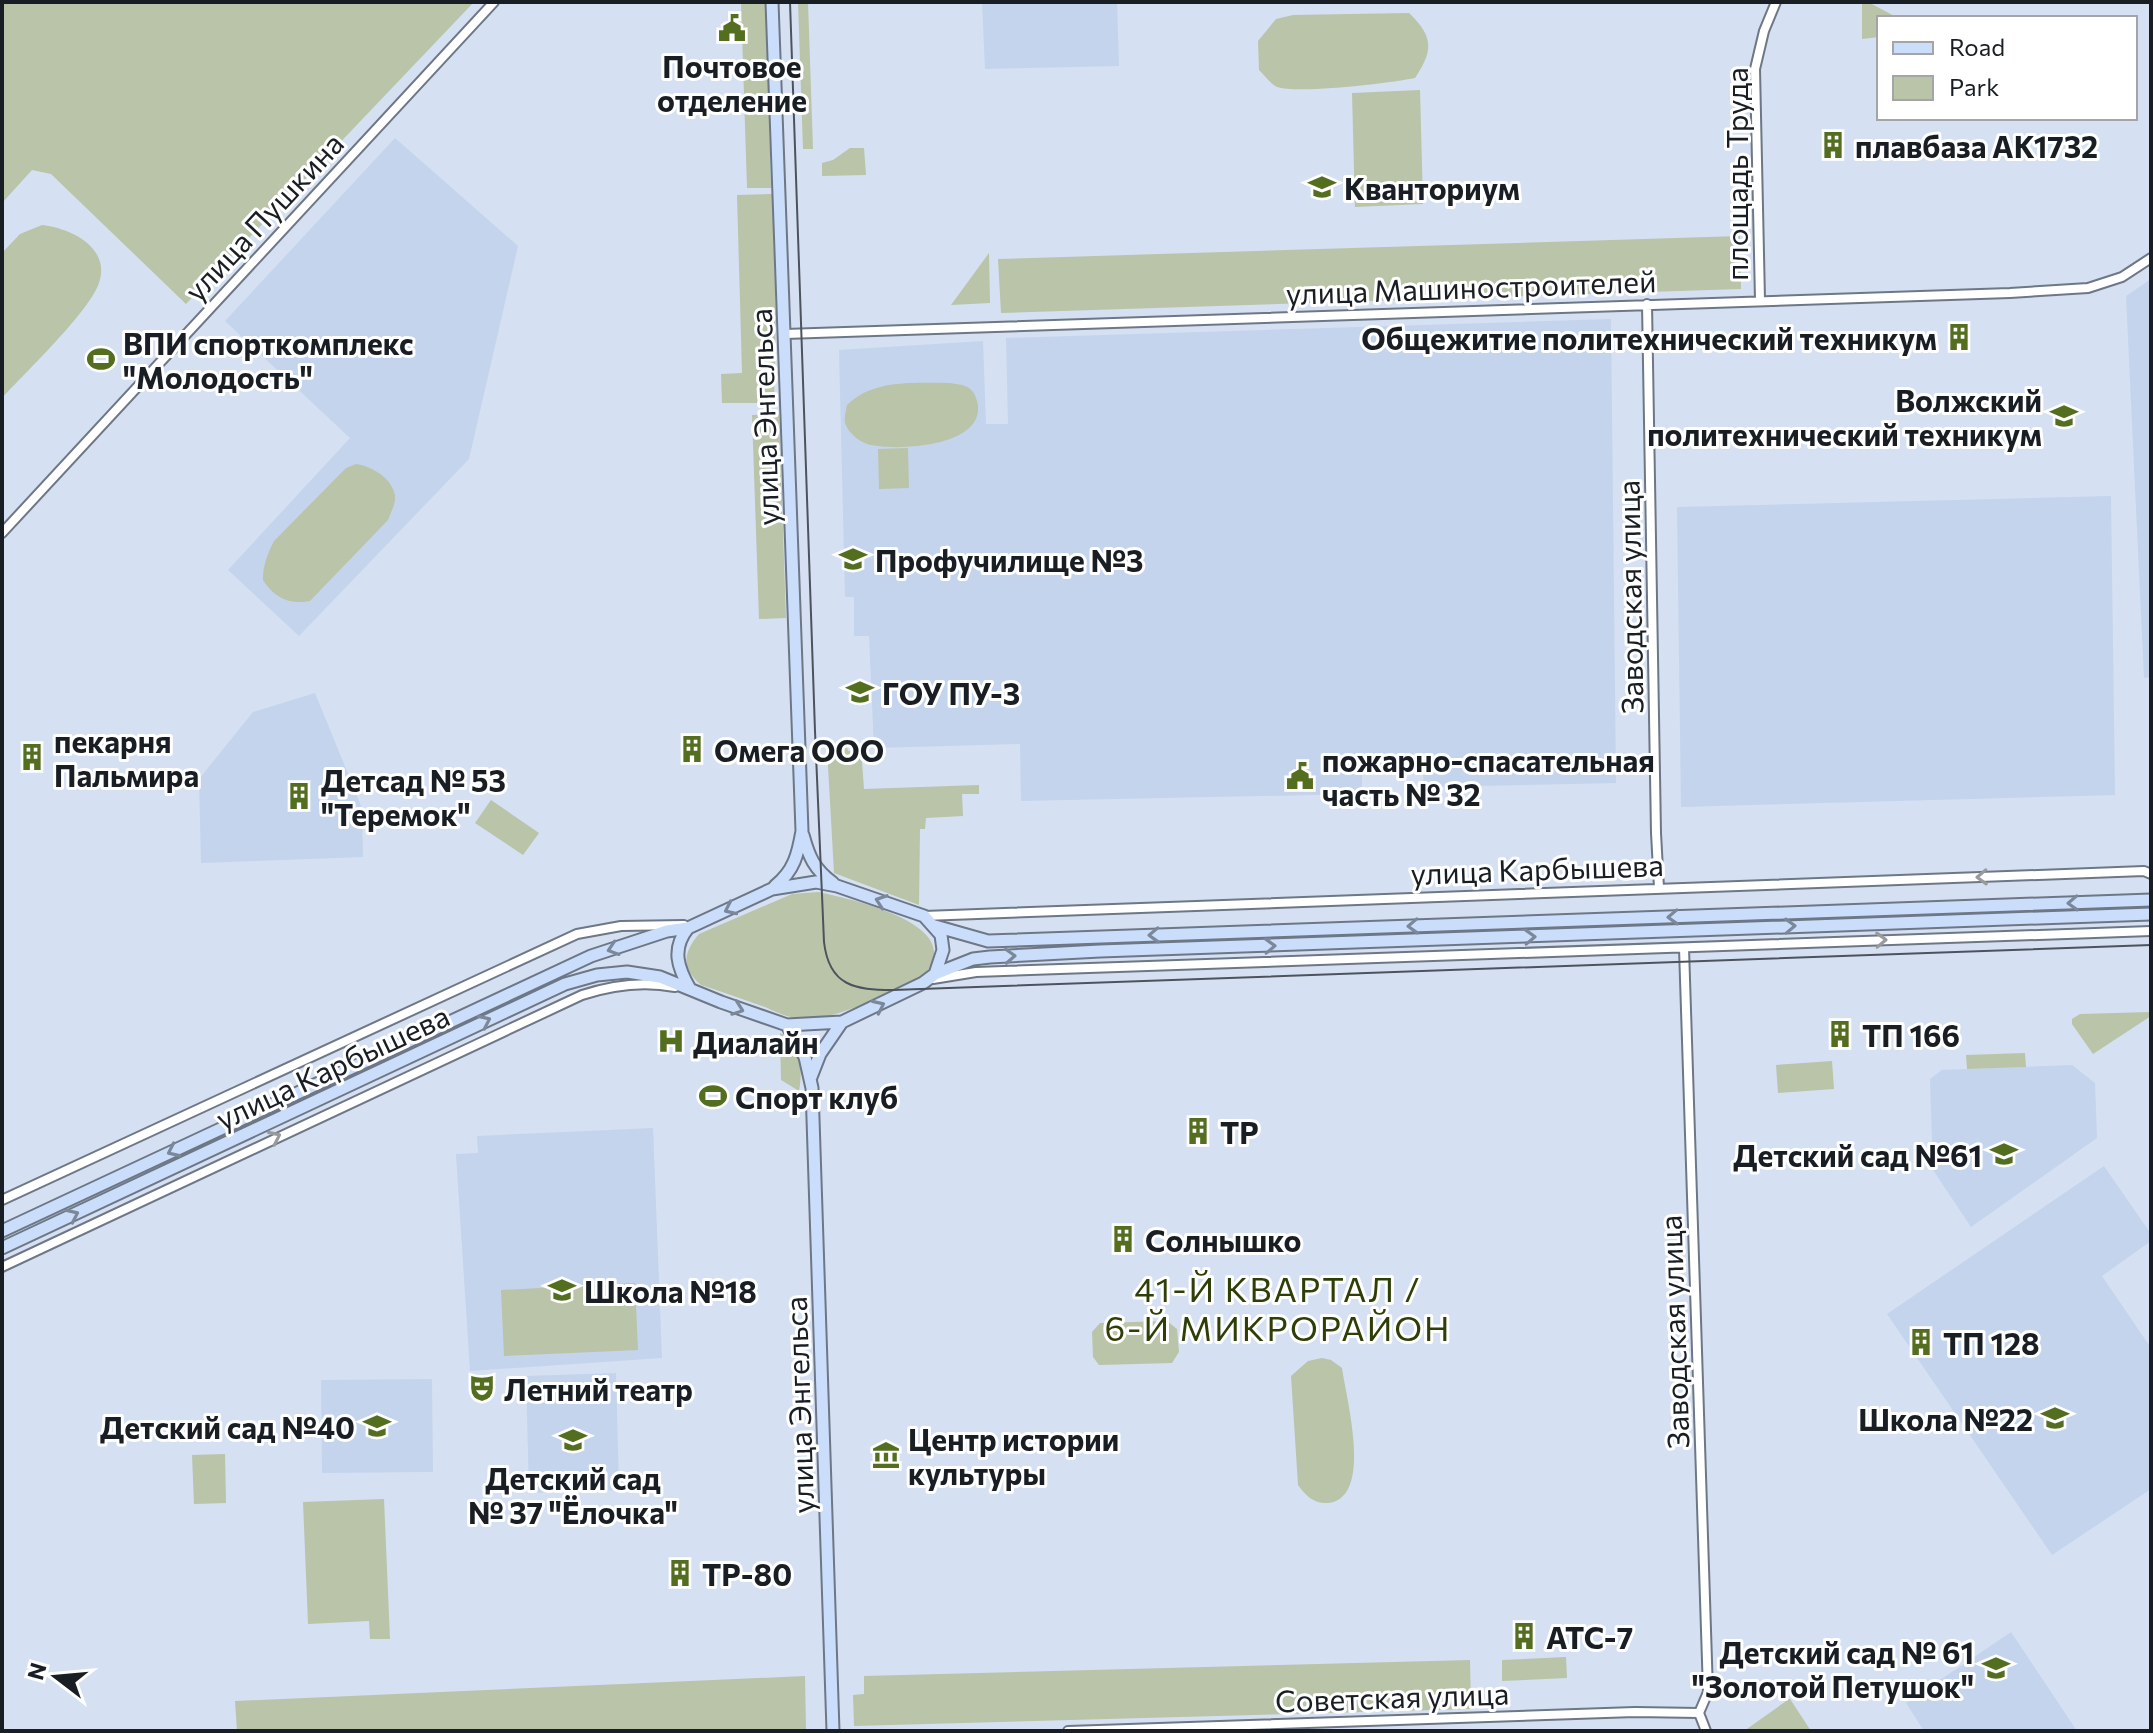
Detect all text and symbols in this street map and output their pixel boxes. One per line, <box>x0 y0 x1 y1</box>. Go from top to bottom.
public building icon: Почтовое отделение <box>717 13 747 43</box>
legend <box>1877 16 2137 120</box>
text: Road <box>1949 32 2005 61</box>
place label: Почтовое отделение <box>657 47 807 118</box>
street label: площадь Труда <box>1717 67 1754 281</box>
text: Park <box>1949 72 1999 101</box>
street label: улица Пушкина <box>176 124 350 308</box>
place label: плавбаза АК1732 <box>1855 127 2098 164</box>
building icon: плавбаза АК1732 <box>1818 130 1848 160</box>
place label: Кванториум <box>1344 169 1520 206</box>
school or university icon: Кванториум <box>1307 172 1337 202</box>
street label: улица Машиностроителей <box>1285 261 1657 311</box>
street label: улица Энгельса <box>741 308 785 526</box>
place label: Общежитие политехнический техникум <box>1361 319 1937 356</box>
building icon: Общежитие политехнический техникум <box>1944 322 1974 352</box>
place label: ВПИ спорткомплекс "Молодость" <box>123 324 414 395</box>
sports icon: ВПИ спорткомплекс "Молодость" <box>86 344 116 374</box>
place label: Волжский политехнический техникум <box>1647 381 2042 452</box>
school or university icon: Волжский политехнический техникум <box>2049 401 2079 431</box>
street label: Заводская улица <box>1608 480 1650 714</box>
place label: Профучилище №3 <box>875 541 1143 578</box>
school or university icon: Профучилище №3 <box>838 544 868 574</box>
place label: ГОУ ПУ-3 <box>882 674 1020 711</box>
school or university icon: ГОУ ПУ-3 <box>845 677 875 707</box>
place label: пекарня Пальмира <box>54 722 199 793</box>
place label: Омега ООО <box>714 731 884 768</box>
building icon: Омега ООО <box>677 734 707 764</box>
place label: пожарно-спасательная часть № 32 <box>1322 741 1655 812</box>
building icon: пекарня Пальмира <box>17 742 47 772</box>
place label: Детсад № 53 "Теремок" <box>321 761 506 832</box>
public building icon: пожарно-спасательная часть № 32 <box>1285 761 1315 791</box>
building icon: Детсад № 53 "Теремок" <box>284 781 314 811</box>
street label: улица Карбышева <box>1410 845 1664 891</box>
one-way arrow <box>1975 869 1988 886</box>
one-way arrow <box>2066 894 2079 911</box>
one-way arrow <box>874 895 888 911</box>
one-way arrow <box>723 899 738 915</box>
one-way arrow <box>1666 909 1679 926</box>
one-way arrow <box>1407 918 1419 935</box>
one-way arrow <box>1784 918 1797 935</box>
one-way arrow <box>1147 927 1160 944</box>
one-way arrow <box>1524 928 1537 945</box>
one-way arrow <box>1875 932 1888 949</box>
one-way arrow <box>1264 937 1277 955</box>
one-way arrow <box>607 939 621 955</box>
one-way arrow <box>1004 947 1017 964</box>
street label: улица Карбышева <box>209 996 455 1136</box>
one-way arrow <box>730 999 744 1015</box>
one-way arrow <box>870 999 885 1015</box>
one-way arrow <box>477 1015 492 1031</box>
place label: ТП 166 <box>1862 1016 1960 1053</box>
building icon: ТП 166 <box>1825 1019 1855 1049</box>
place label: Диалайн <box>693 1023 819 1060</box>
hospital icon: Диалайн <box>656 1026 686 1056</box>
place label: Спорт клуб <box>735 1078 898 1115</box>
sports icon: Спорт клуб <box>698 1081 728 1111</box>
place label: ТР <box>1220 1113 1259 1150</box>
building icon: ТР <box>1183 1116 1213 1146</box>
one-way arrow <box>267 1131 281 1147</box>
place label: Детский сад №61 <box>1733 1136 1982 1173</box>
school or university icon: Детский сад №61 <box>1989 1139 2019 1169</box>
one-way arrow <box>167 1141 182 1157</box>
one-way arrow <box>64 1209 79 1225</box>
street label: Заводская улица <box>1650 1214 1696 1450</box>
place label: Солнышко <box>1145 1221 1301 1258</box>
building icon: Солнышко <box>1108 1224 1138 1254</box>
district label: 41-Й КВАРТАЛ / 6-Й МИКРОРАЙОН <box>1104 1267 1452 1348</box>
place label: Школа №18 <box>584 1272 757 1309</box>
school or university icon: Школа №18 <box>547 1275 577 1305</box>
street label: улица Энгельса <box>776 1296 820 1514</box>
place label: ТП 128 <box>1943 1324 2040 1361</box>
building icon: ТП 128 <box>1906 1327 1936 1357</box>
place label: Летний театр <box>504 1370 693 1407</box>
theatre icon: Летний театр <box>467 1373 497 1403</box>
place label: Школа №22 <box>1858 1400 2033 1437</box>
school or university icon: Школа №22 <box>2040 1403 2070 1433</box>
place label: Детский сад №40 <box>100 1408 355 1445</box>
school or university icon: Детский сад №40 <box>362 1411 392 1441</box>
place label: Центр истории культуры <box>908 1420 1119 1491</box>
school or university icon: Детский сад № 37 "Ёлочка" <box>558 1425 588 1455</box>
museum icon: Центр истории культуры <box>871 1440 901 1470</box>
place label: Детский сад № 37 "Ёлочка" <box>468 1459 678 1530</box>
place label: ТР-80 <box>702 1555 792 1592</box>
building icon: ТР-80 <box>665 1558 695 1588</box>
place label: АТС-7 <box>1546 1618 1633 1655</box>
building icon: АТС-7 <box>1509 1621 1539 1651</box>
place label: Детский сад № 61 "Золотой Петушок" <box>1692 1633 1974 1704</box>
north arrow <box>16 1637 96 1717</box>
school or university icon: Детский сад № 61 "Золотой Петушок" <box>1981 1653 2011 1683</box>
text: N <box>21 1660 52 1683</box>
street label: Советская улица <box>1274 1673 1510 1719</box>

